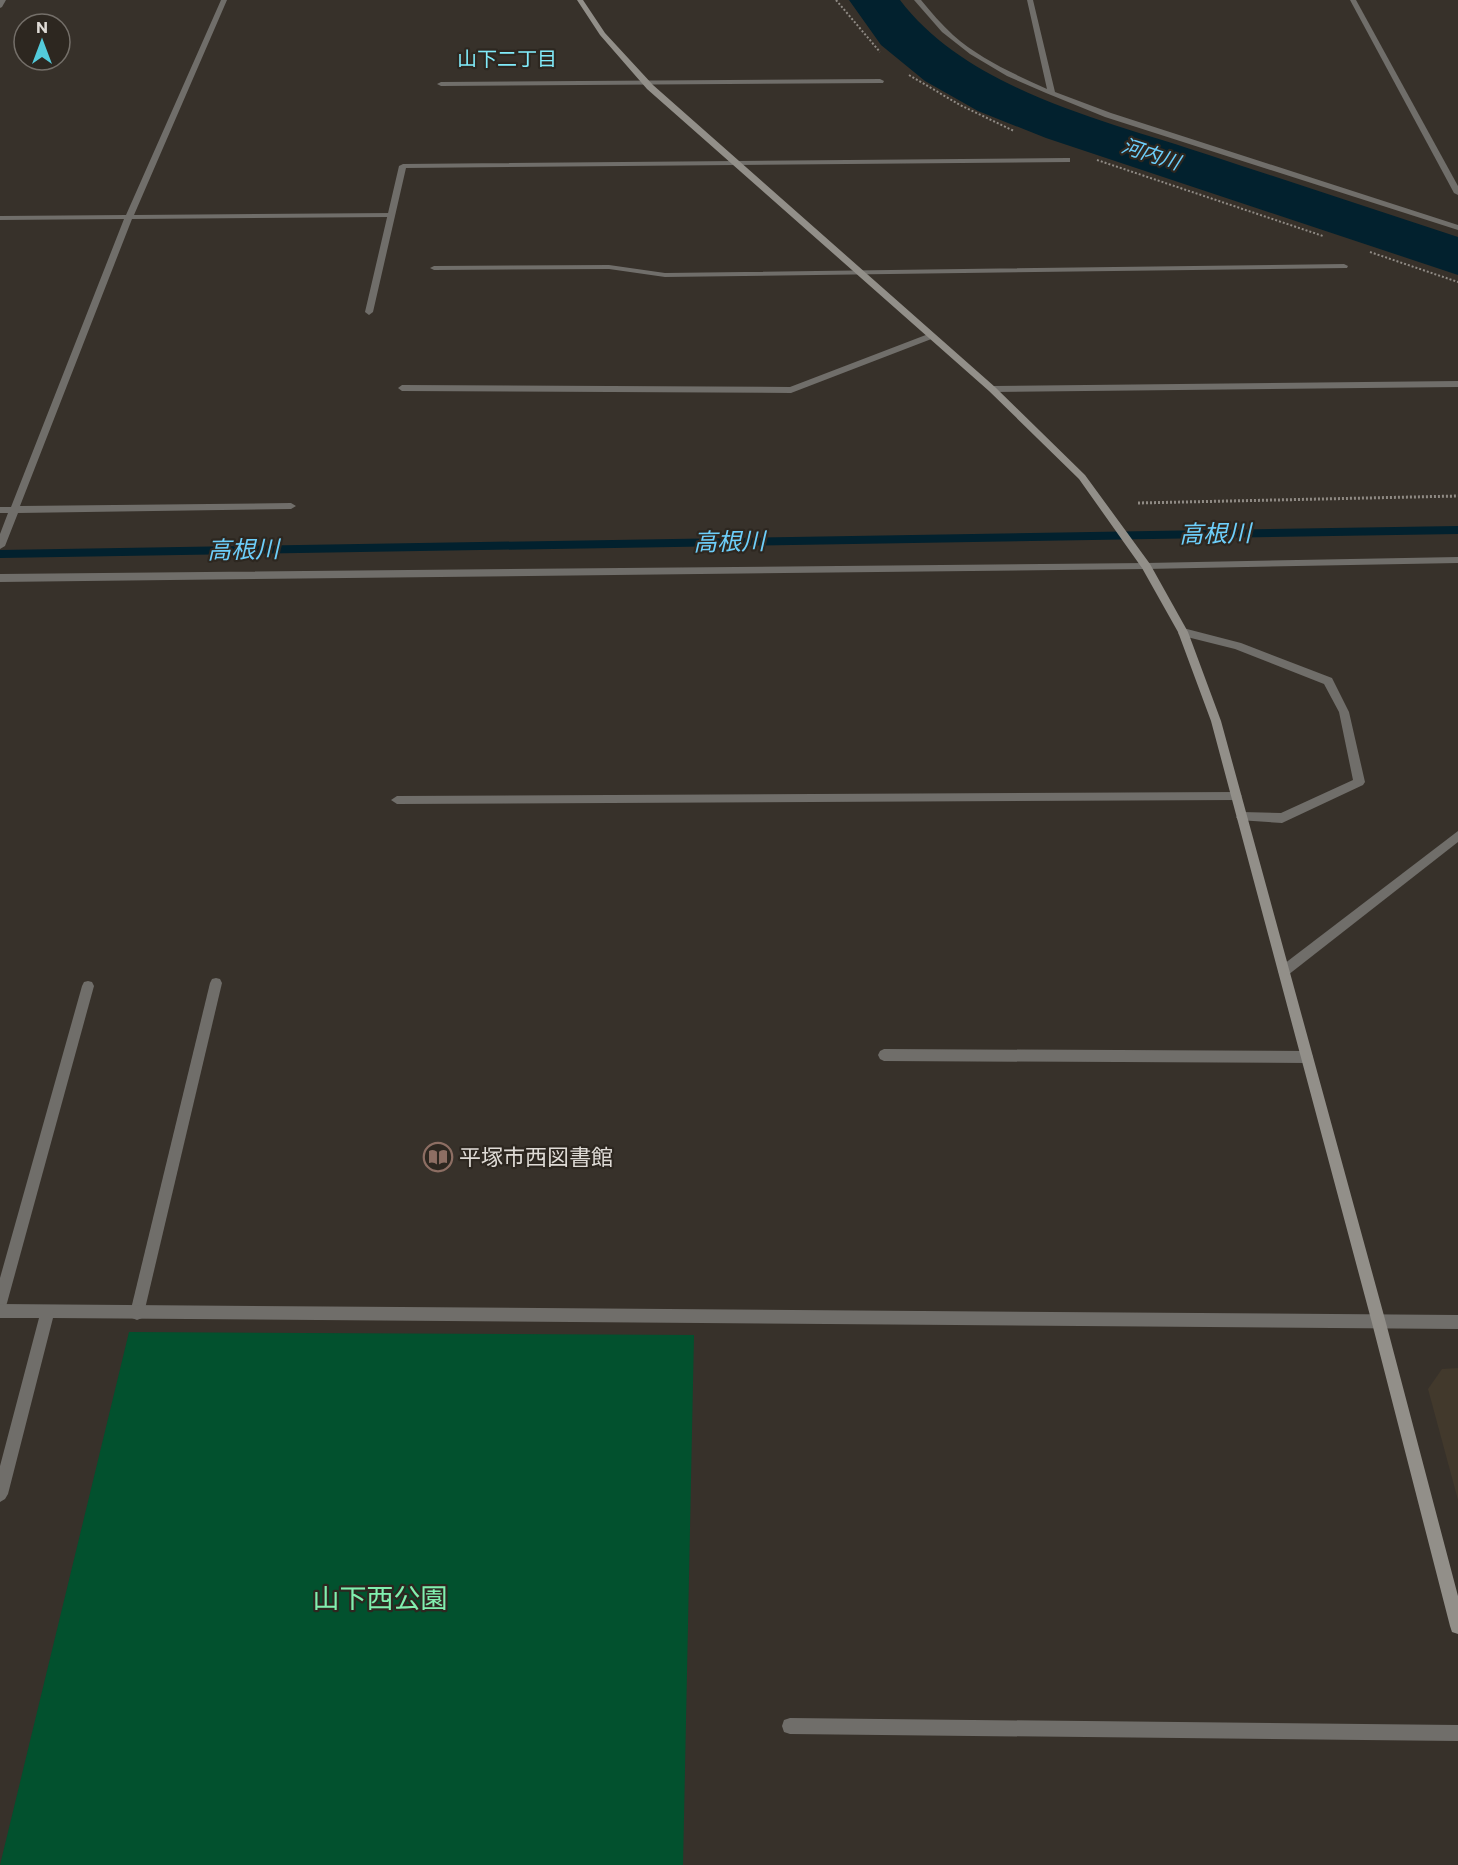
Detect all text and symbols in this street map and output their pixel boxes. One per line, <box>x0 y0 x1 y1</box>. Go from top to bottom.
north arrow <box>12 12 72 72</box>
text: N <box>36 17 48 36</box>
district label: 山下二丁目 <box>457 46 557 70</box>
water label: 河内川 <box>1119 132 1185 174</box>
water label: 高根川 <box>1179 517 1254 548</box>
water label: 高根川 <box>693 525 768 556</box>
water label: 高根川 <box>207 533 282 564</box>
library icon: 平塚市西図書館 <box>422 1141 454 1173</box>
place label: 平塚市西図書館 <box>459 1143 613 1170</box>
park label: 山下西公園 <box>313 1581 448 1614</box>

